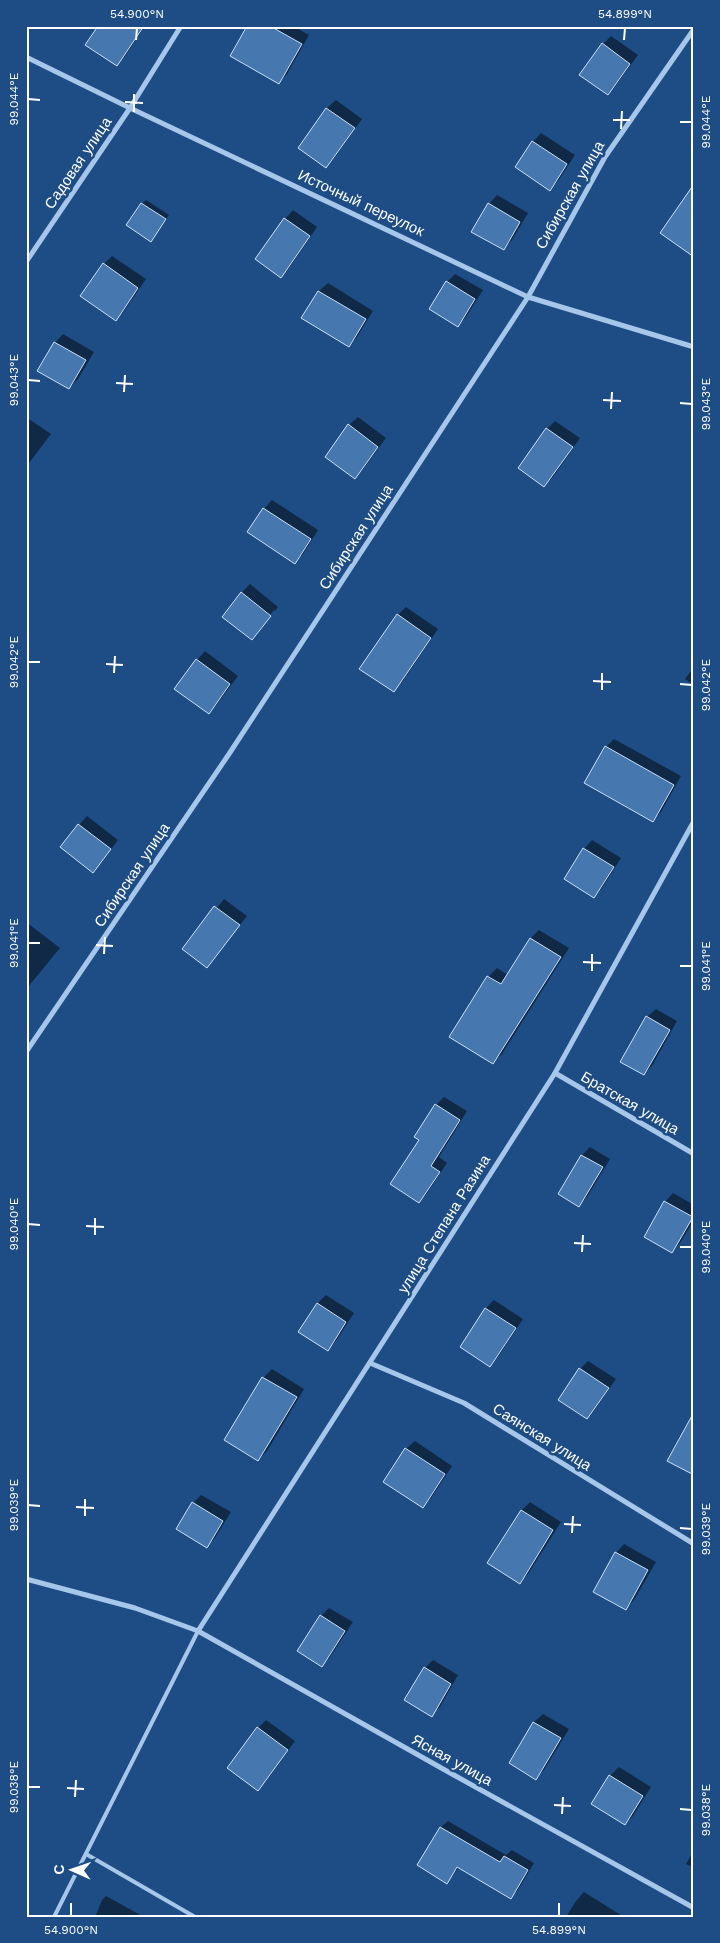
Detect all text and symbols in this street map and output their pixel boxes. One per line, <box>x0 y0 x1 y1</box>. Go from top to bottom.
text: 54.900°N <box>110 7 164 21</box>
text: 54.899°N <box>598 7 652 21</box>
text: 99.044°E <box>7 72 21 125</box>
text: 99.044°E <box>699 95 713 148</box>
street label: Садовая улица <box>41 113 116 212</box>
street label: Сибирская улица <box>532 137 609 252</box>
street label: Источный переулок <box>295 166 427 240</box>
text: 99.043°E <box>7 353 21 406</box>
text: 99.043°E <box>699 377 713 430</box>
street label: Сибирская улица <box>315 481 397 593</box>
text: 99.042°E <box>7 635 21 688</box>
text: 99.042°E <box>699 658 713 711</box>
street label: Сибирская улица <box>91 819 174 930</box>
text: 99.041°E <box>7 918 21 968</box>
text: 99.041°E <box>699 941 713 991</box>
street label: Братская улица <box>578 1068 683 1139</box>
street label: улица Степана Разина <box>394 1151 494 1297</box>
text: 99.040°E <box>7 1197 21 1250</box>
text: 99.040°E <box>699 1220 713 1273</box>
street label: Саянская улица <box>489 1399 595 1475</box>
text: 99.039°E <box>7 1478 21 1531</box>
text: 99.039°E <box>699 1502 713 1555</box>
street label: Ясная улица <box>409 1730 496 1790</box>
text: 99.038°E <box>7 1760 21 1813</box>
text: 99.038°E <box>699 1783 713 1836</box>
north arrow <box>48 1846 98 1896</box>
text: С <box>51 1864 67 1875</box>
text: 54.900°N <box>44 1923 98 1937</box>
text: 54.899°N <box>532 1923 586 1937</box>

